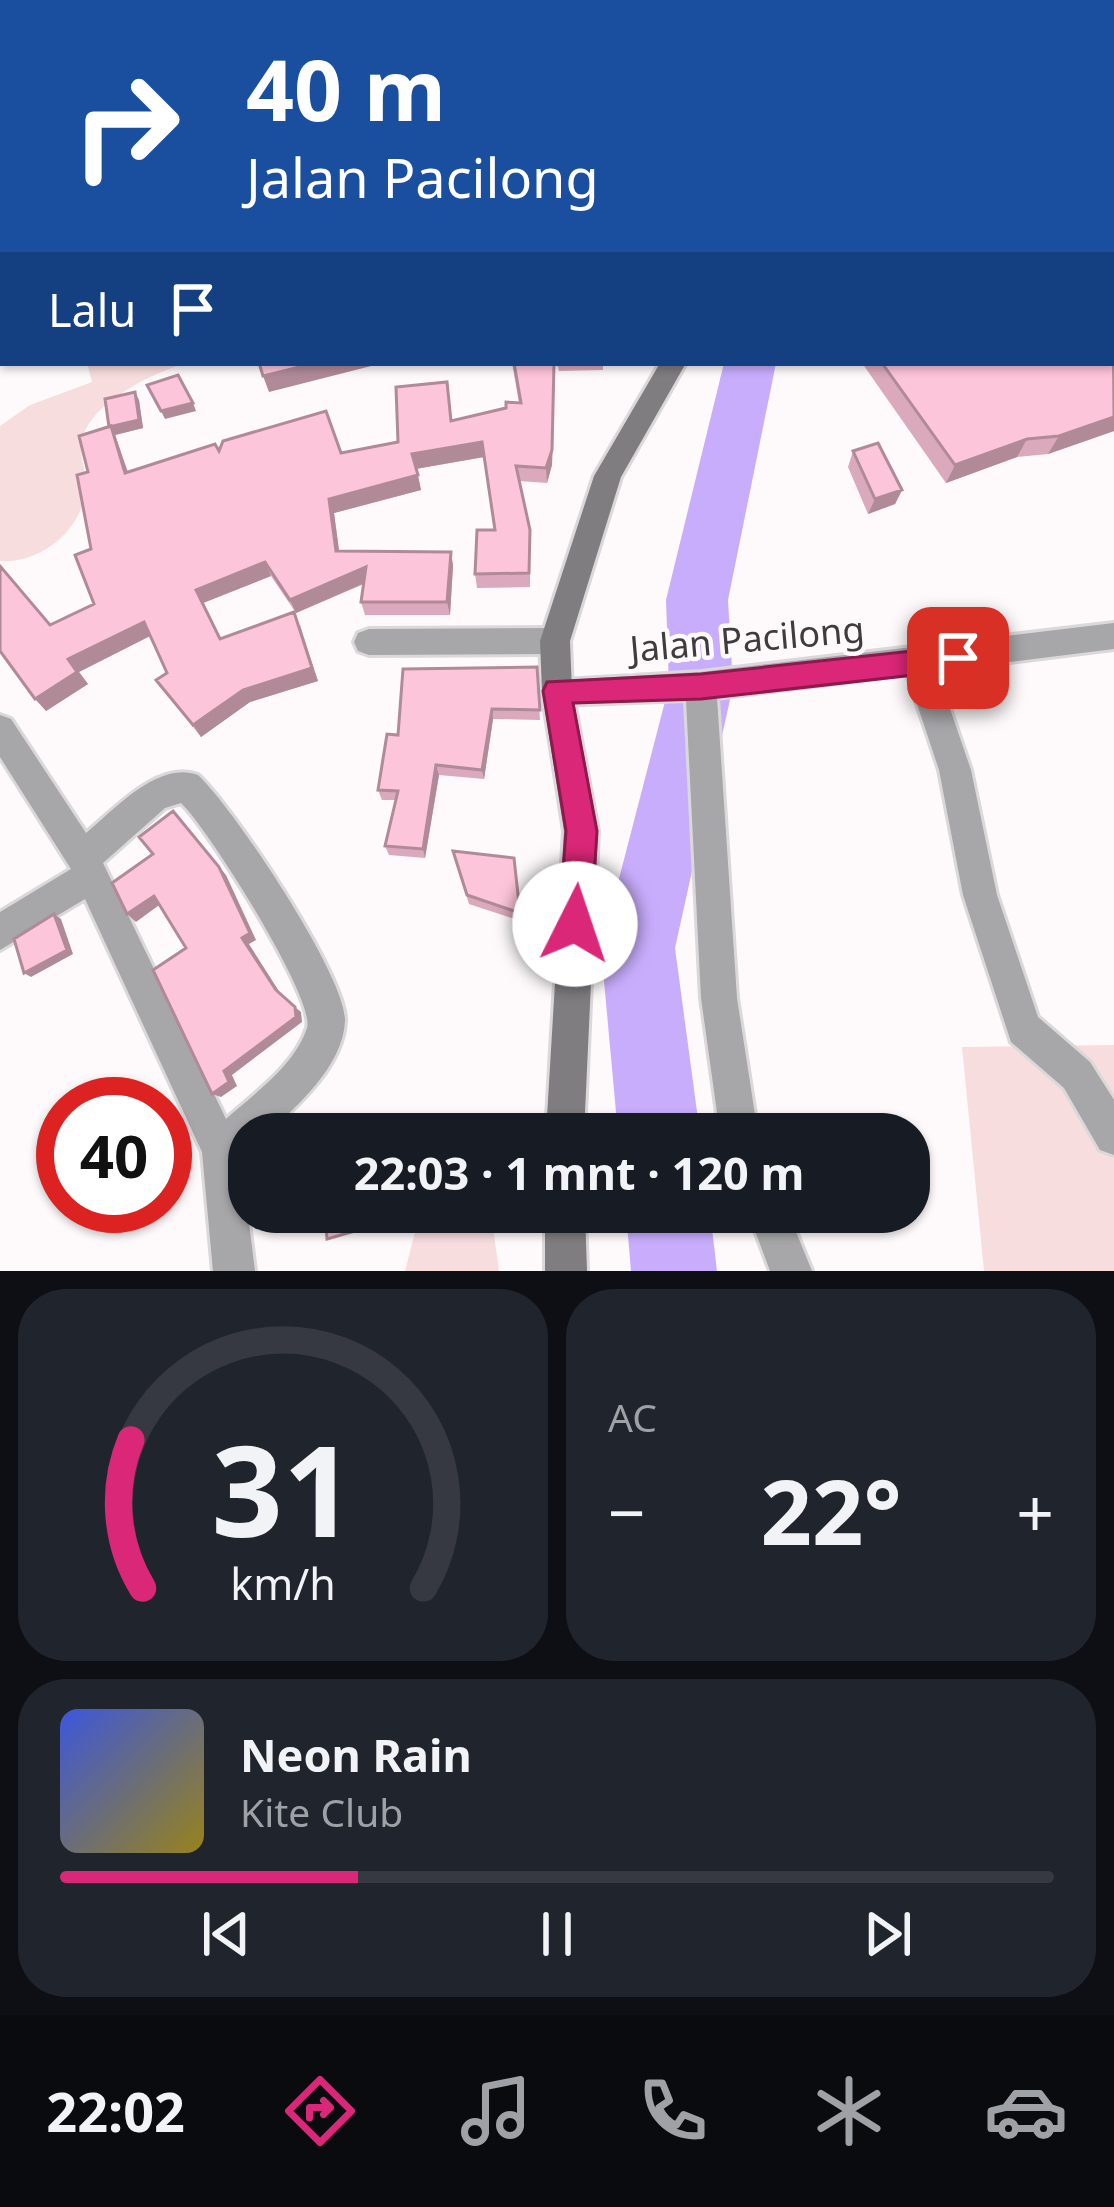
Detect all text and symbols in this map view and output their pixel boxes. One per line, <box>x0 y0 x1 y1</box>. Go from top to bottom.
text: 40 m <box>246 31 446 146</box>
icon: right <box>48 48 204 204</box>
text: Jalan Pacilong <box>246 140 599 214</box>
icon: arrive <box>160 276 226 342</box>
text: Lalu <box>48 279 136 340</box>
street label: Jalan Pacilong <box>625 604 866 673</box>
pin <box>907 607 1009 709</box>
icon: arrive <box>925 625 991 691</box>
position arrow <box>512 861 638 987</box>
speed limit sign: 40 <box>36 1077 192 1233</box>
text: 22:03 · 1 mnt · 120 m <box>354 1142 804 1203</box>
text: AC <box>608 1390 657 1443</box>
text: 31 <box>212 1404 354 1574</box>
text: 22° <box>760 1449 902 1571</box>
text: − <box>608 1466 646 1556</box>
text: + <box>1016 1466 1054 1556</box>
text: km/h <box>230 1554 336 1613</box>
text: Neon Rain <box>240 1724 472 1785</box>
text: Kite Club <box>240 1785 403 1838</box>
icon: previous <box>193 1901 259 1967</box>
icon: pause <box>524 1901 590 1967</box>
icon: next <box>855 1901 921 1967</box>
icon: directions <box>278 2069 362 2153</box>
icon: music <box>454 2069 538 2153</box>
icon: phone <box>631 2069 715 2153</box>
icon: climate <box>807 2069 891 2153</box>
icon: car <box>984 2069 1068 2153</box>
text: 22:02 <box>46 2074 185 2148</box>

